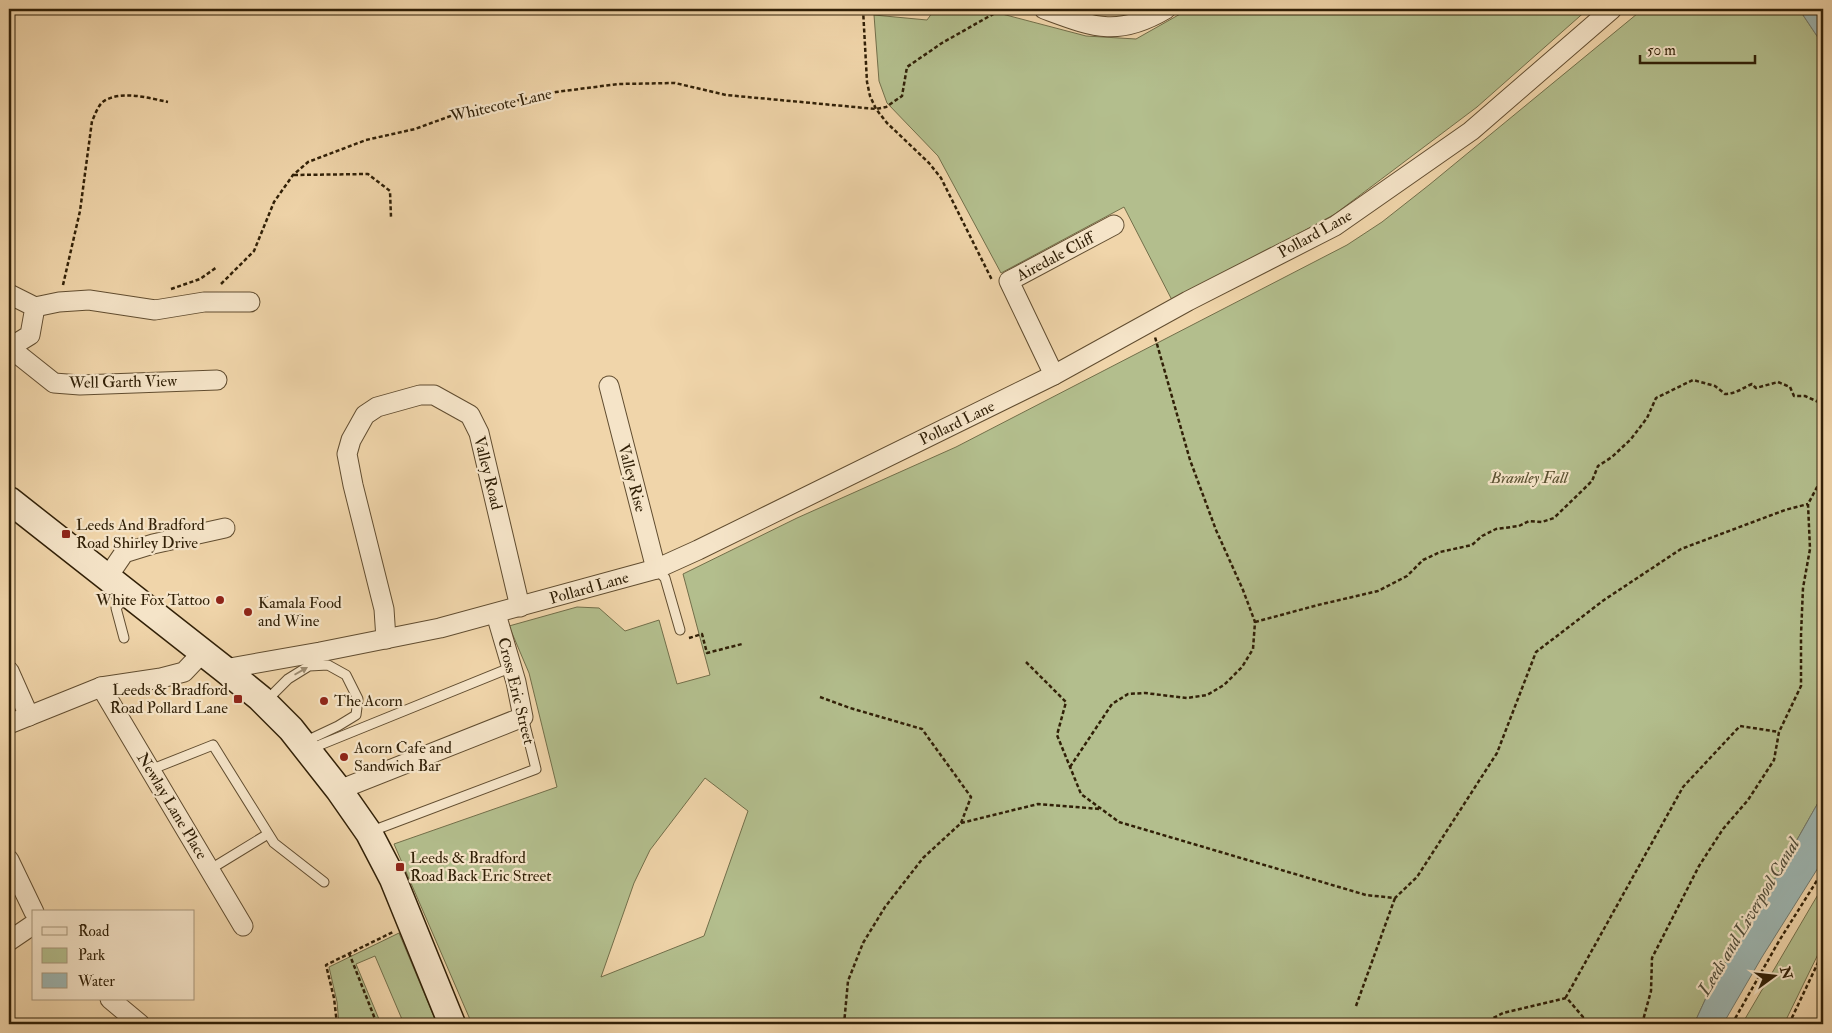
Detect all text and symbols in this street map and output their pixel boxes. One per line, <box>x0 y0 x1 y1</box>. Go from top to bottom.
scale bar <box>1640 32 1754 64</box>
text: 50 m <box>1647 41 1676 60</box>
street label: Whitecote Lane <box>447 84 554 127</box>
street label: Pollard Lane <box>1274 205 1356 263</box>
street label: Airedale Cliff <box>1012 227 1100 286</box>
street label: Well Garth View <box>68 371 178 393</box>
street label: Pollard Lane <box>916 396 998 450</box>
street label: Valley Road <box>469 434 507 512</box>
street label: Valley Rise <box>613 442 651 515</box>
park label: Bramley Fall <box>1489 468 1569 488</box>
place label: Leeds And Bradford Road Shirley Drive <box>76 515 205 553</box>
marker: Leeds And Bradford Road Shirley Drive <box>60 528 72 540</box>
street label: Pollard Lane <box>547 567 631 609</box>
place label: White Fox Tattoo <box>95 590 210 610</box>
place label: Kamala Food and Wine <box>258 593 342 631</box>
marker: White Fox Tattoo <box>214 594 226 606</box>
marker: Kamala Food and Wine <box>242 606 254 618</box>
street label: Cross Eric Street <box>493 635 539 747</box>
one-way arrow <box>295 667 308 676</box>
place label: Leeds & Bradford Road Pollard Lane <box>110 680 228 718</box>
place label: The Acorn <box>334 691 403 711</box>
marker: Leeds & Bradford Road Pollard Lane <box>232 693 244 705</box>
marker: The Acorn <box>318 695 330 707</box>
place label: Acorn Cafe and Sandwich Bar <box>353 738 452 776</box>
street label: Newlay Lane Place <box>132 749 212 863</box>
marker: Acorn Cafe and Sandwich Bar <box>338 751 350 763</box>
water label: Leeds and Liverpool Canal <box>1692 833 1806 1001</box>
place label: Leeds & Bradford Road Back Eric Street <box>410 848 551 886</box>
marker: Leeds & Bradford Road Back Eric Street <box>394 861 406 873</box>
legend <box>32 910 195 1000</box>
text: Road <box>78 922 110 941</box>
text: Park <box>78 946 105 965</box>
north arrow <box>1750 950 1800 1000</box>
text: N <box>1776 964 1796 981</box>
text: Water <box>77 972 115 991</box>

